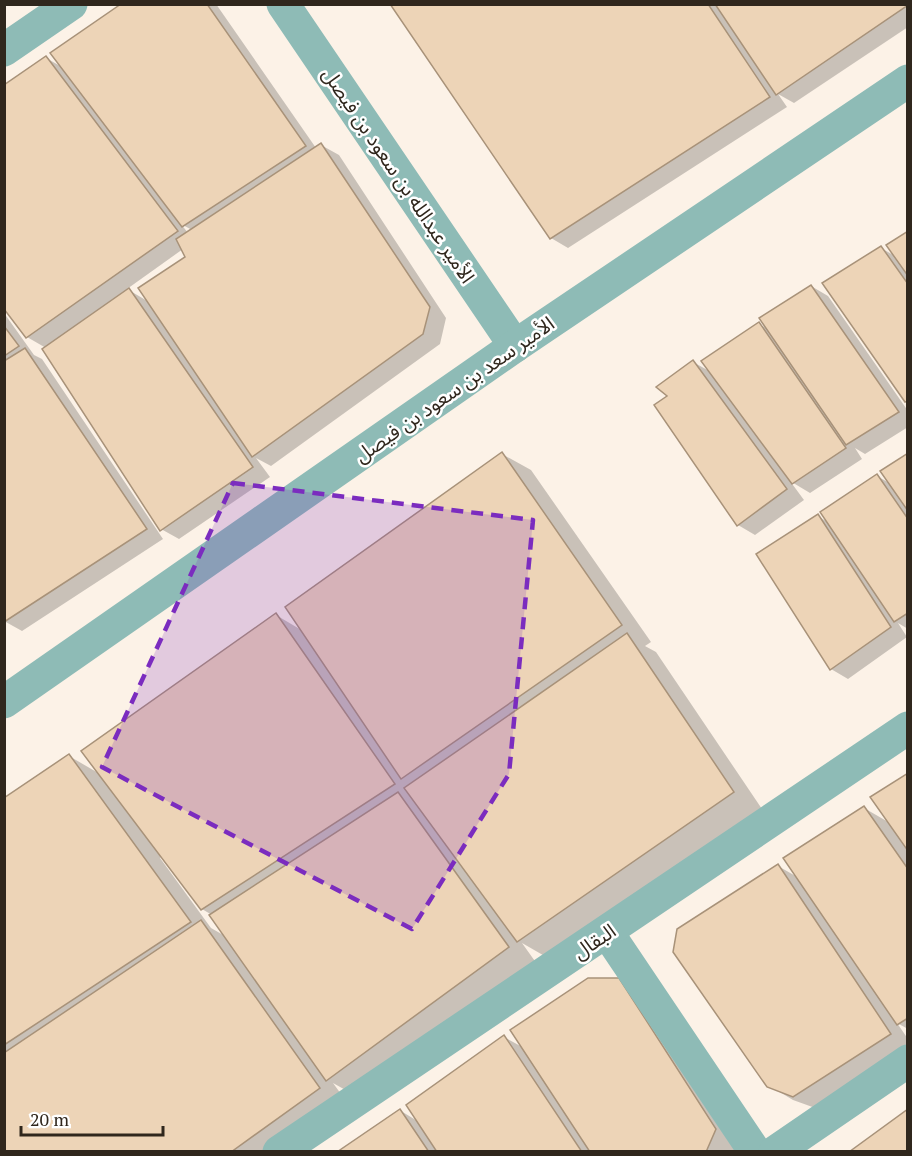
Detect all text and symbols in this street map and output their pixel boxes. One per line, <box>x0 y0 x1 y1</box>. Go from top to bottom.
street label: الأمير عبدالله بن سعود بن فيصل <box>317 62 481 288</box>
street label: الأمير سعد بن سعود بن فيصل <box>349 310 559 468</box>
street label: البقال <box>567 917 621 965</box>
scale bar <box>21 1099 164 1137</box>
text: 20 m <box>30 1107 70 1131</box>

